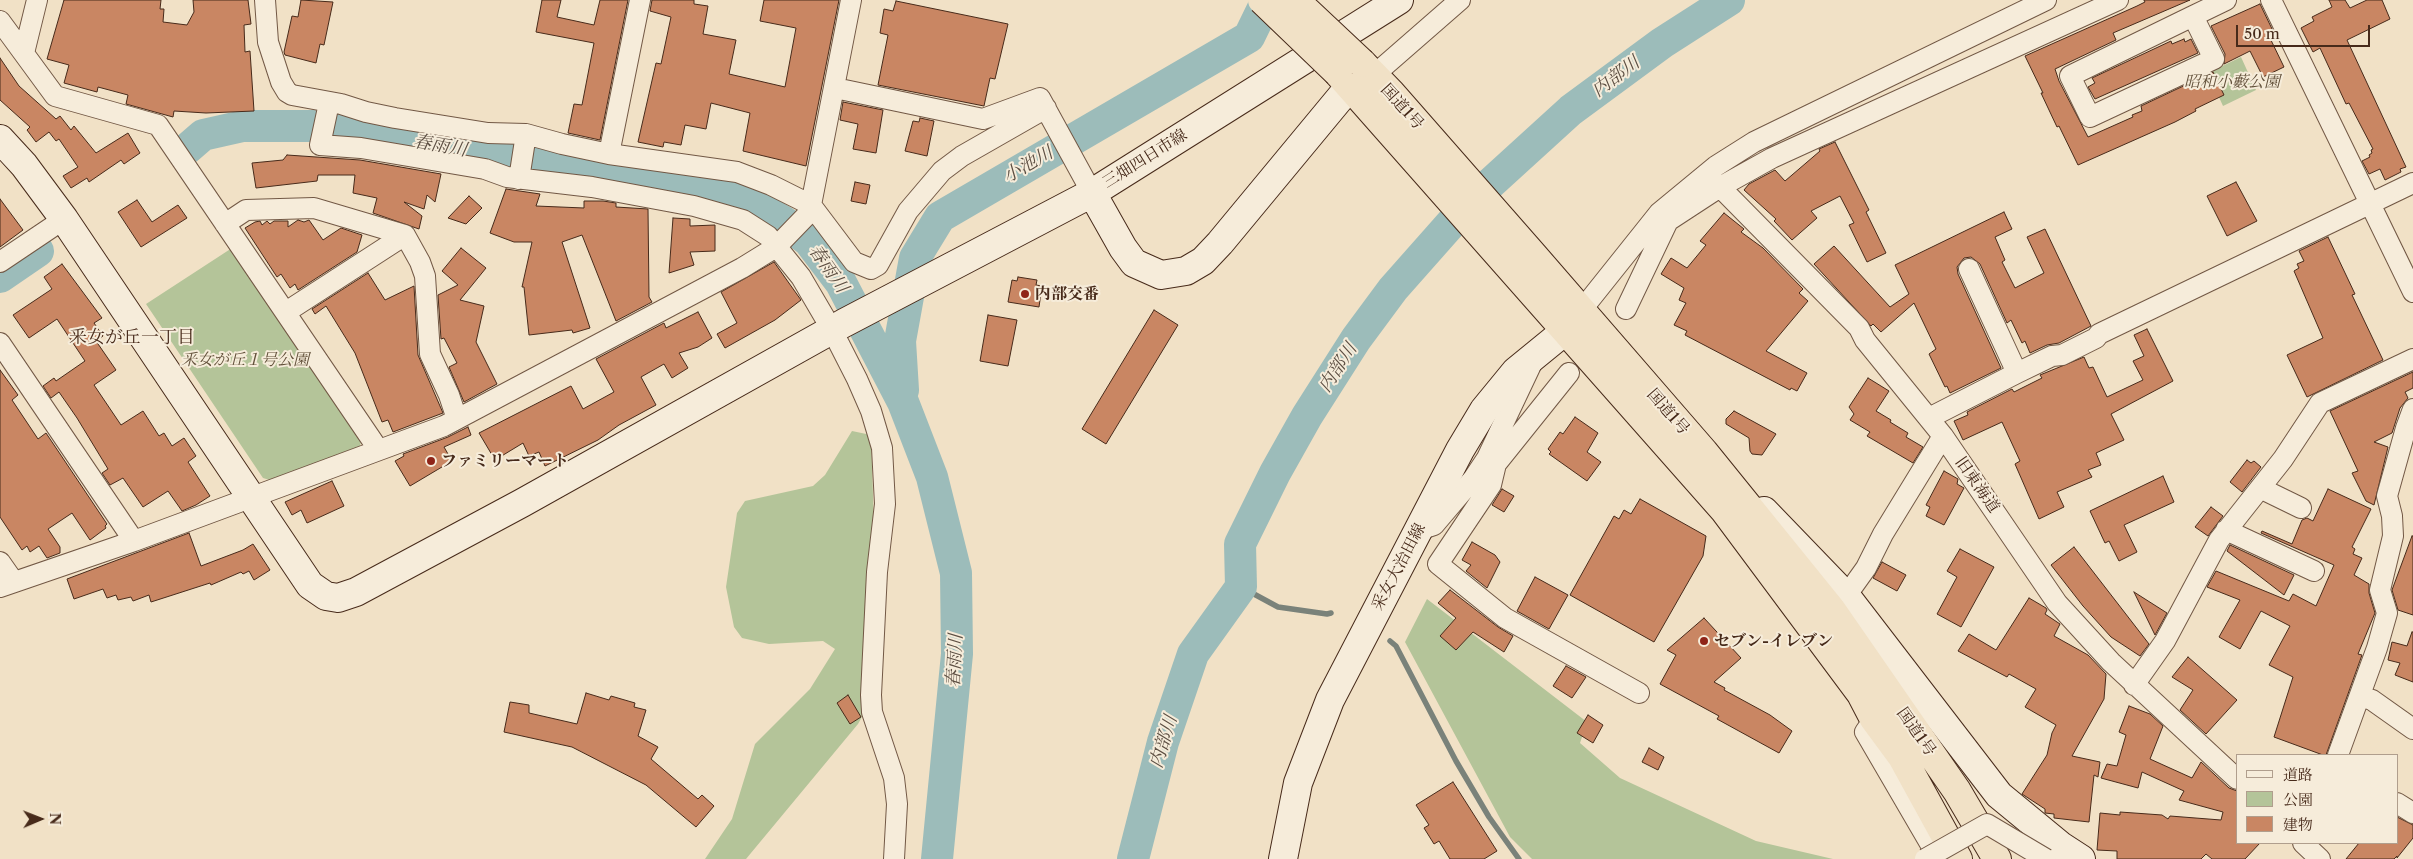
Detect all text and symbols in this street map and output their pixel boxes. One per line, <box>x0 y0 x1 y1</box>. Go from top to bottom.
scale bar <box>2238 15 2372 47</box>
text: 50 m <box>2244 24 2280 43</box>
water label: 内部川 <box>1588 52 1644 102</box>
park label: 昭和小藪公園 <box>2184 72 2280 92</box>
street label: 国道1号 <box>1377 80 1427 134</box>
street label: 三畑四日市線 <box>1099 125 1191 193</box>
water label: 春雨川 <box>412 131 468 161</box>
water label: 小池川 <box>999 142 1057 188</box>
water label: 春雨川 <box>804 241 852 297</box>
place label: 内部交番 <box>1035 284 1099 304</box>
marker: 内部交番 <box>1019 288 1031 300</box>
district label: 釆女が丘一丁目 <box>69 327 195 349</box>
water label: 内部川 <box>1314 339 1362 397</box>
park label: 釆女が丘１号公園 <box>181 350 309 370</box>
street label: 国道1号 <box>1643 385 1693 439</box>
place label: ファミリーマート <box>441 451 569 471</box>
street label: 旧東海道 <box>1951 453 2003 517</box>
marker: ファミリーマート <box>425 455 437 467</box>
street label: 采女大治田線 <box>1368 520 1430 614</box>
place label: セブン-イレブン <box>1714 631 1833 651</box>
water label: 春雨川 <box>943 633 967 689</box>
marker: セブン-イレブン <box>1698 635 1710 647</box>
street label: 国道1号 <box>1892 704 1940 760</box>
water label: 内部川 <box>1146 713 1182 771</box>
legend <box>2236 754 2398 844</box>
text: 道路 <box>2283 765 2313 784</box>
text: 公園 <box>2283 790 2313 809</box>
north arrow <box>15 794 65 844</box>
text: N <box>46 812 64 825</box>
text: 建物 <box>2283 815 2313 834</box>

